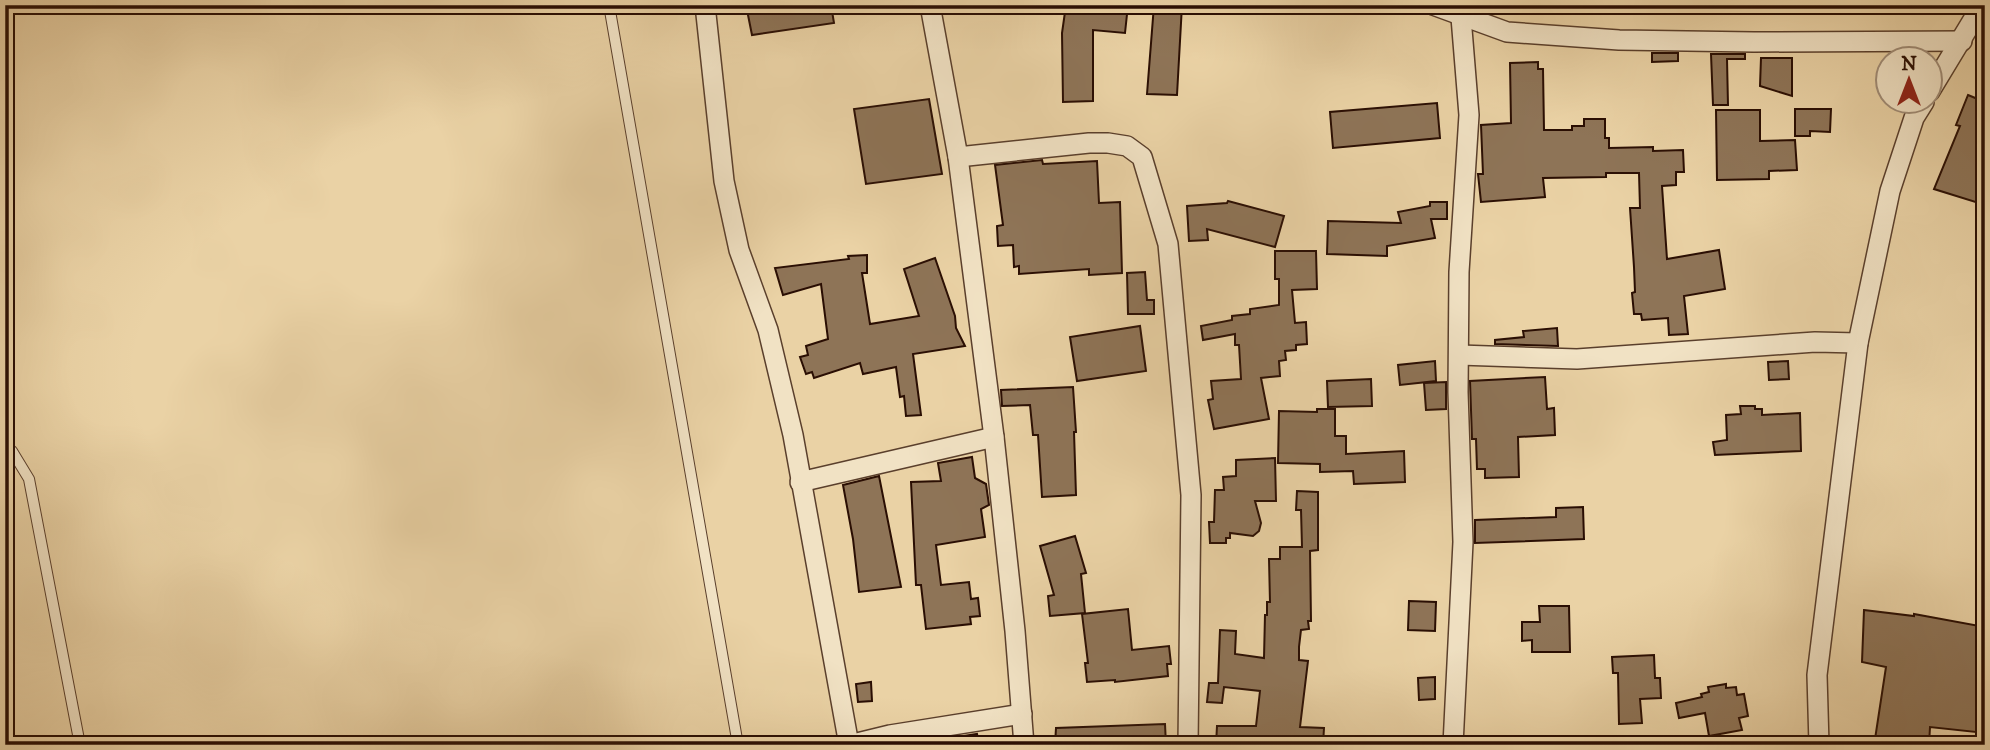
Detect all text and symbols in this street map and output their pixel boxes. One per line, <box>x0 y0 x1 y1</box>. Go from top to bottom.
north arrow <box>1874 46 1944 116</box>
text: N <box>1901 53 1917 76</box>

